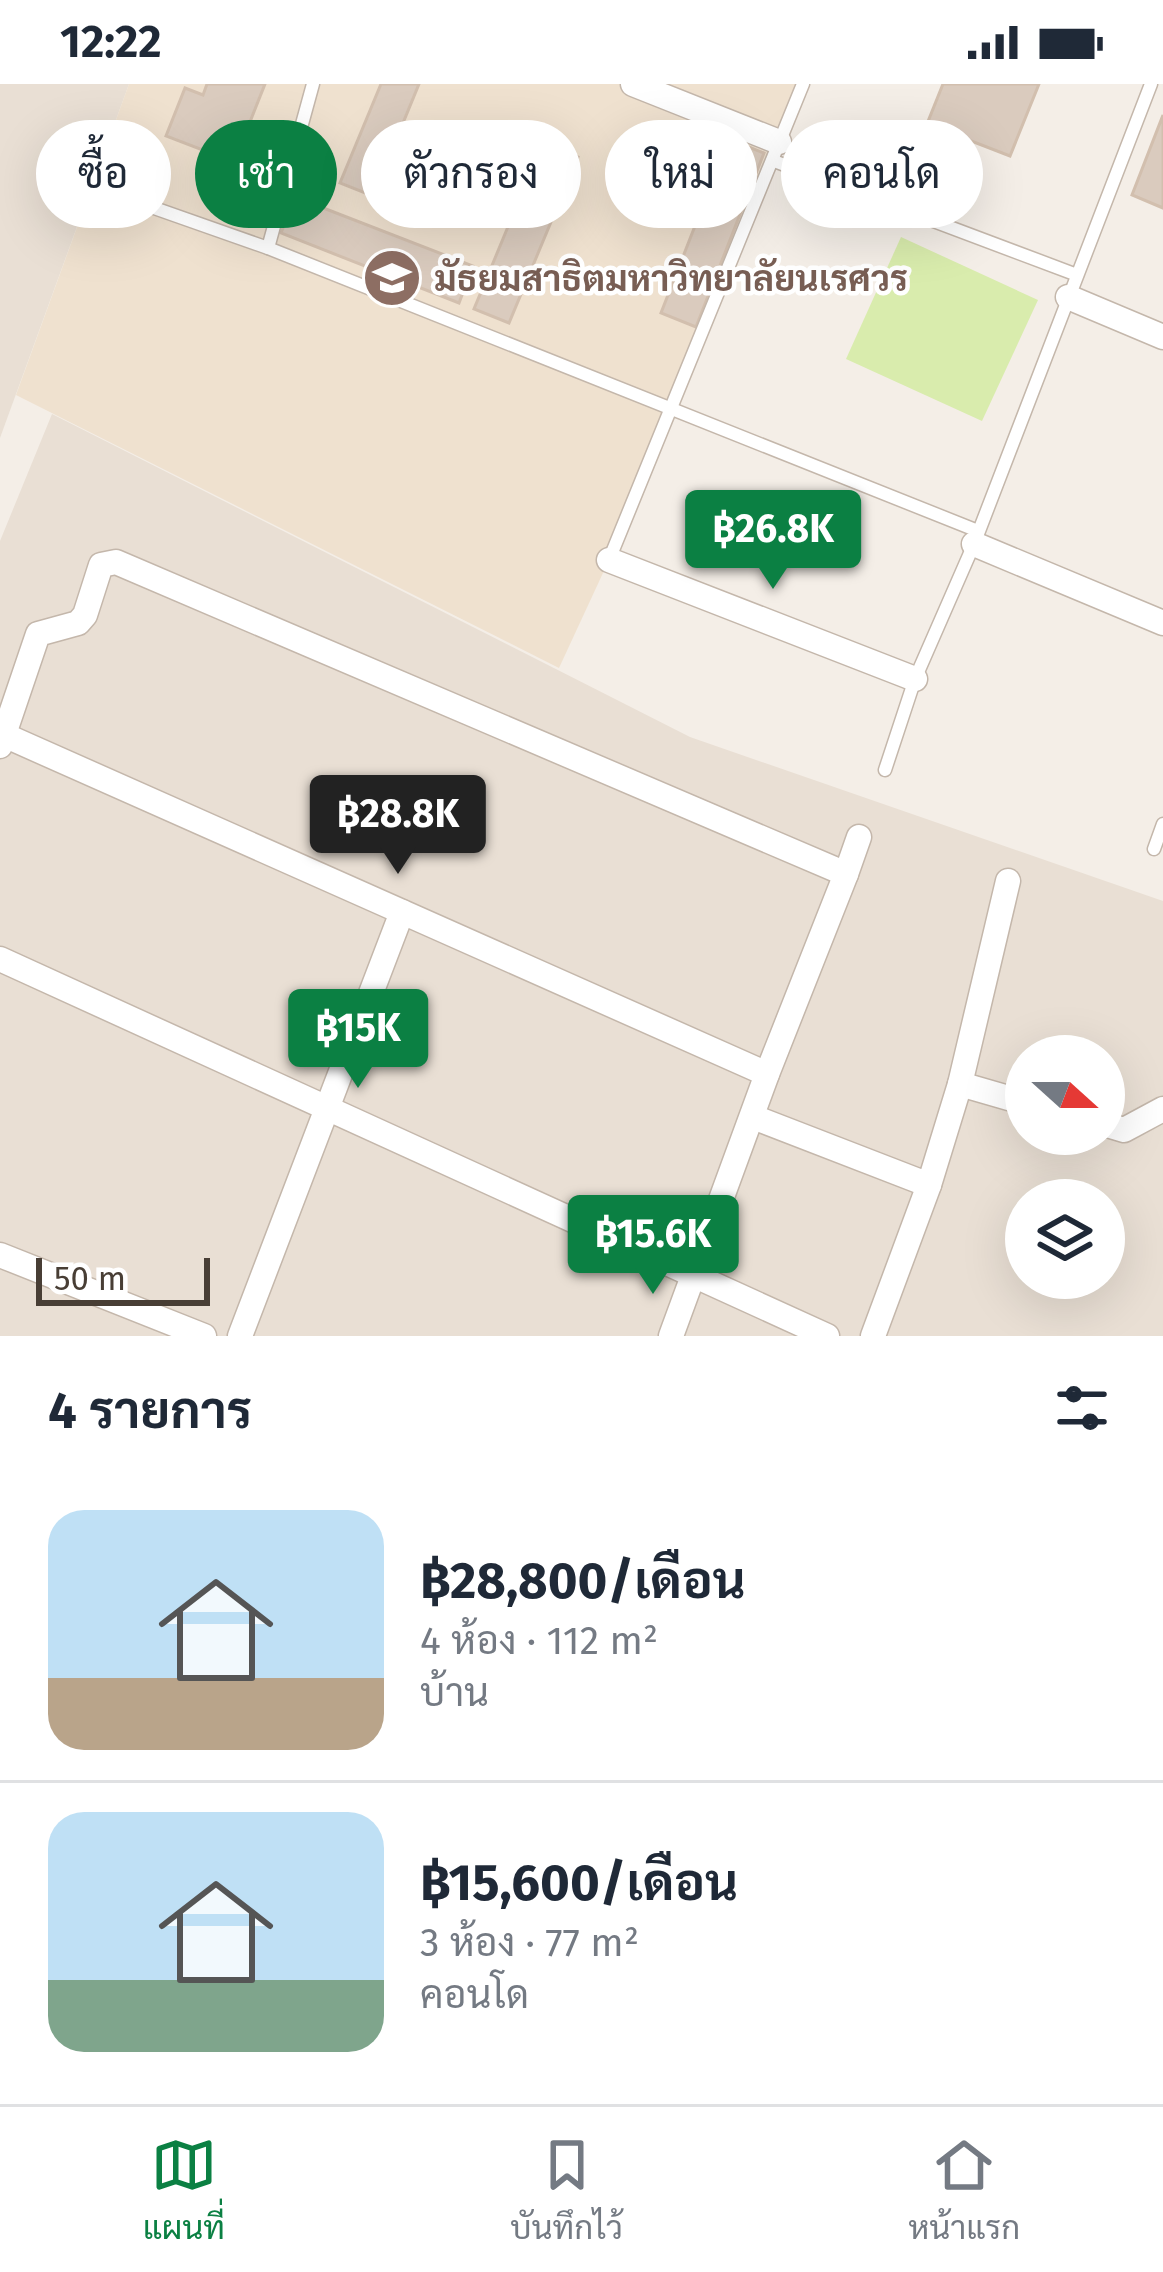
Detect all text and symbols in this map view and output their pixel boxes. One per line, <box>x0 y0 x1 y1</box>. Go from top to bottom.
text: 12:22 <box>60 15 161 69</box>
chip: ซื้อ <box>36 120 171 228</box>
chip: เช่า <box>195 120 337 228</box>
chip: ตัวกรอง <box>361 120 581 228</box>
chip: ใหม่ <box>605 120 757 228</box>
chip: คอนโด <box>781 120 983 228</box>
school or university icon: มัธยมสาธิตมหาวิทยาลัยนเรศวร <box>361 247 423 309</box>
place label: มัธยมสาธิตมหาวิทยาลัยนเรศวร <box>434 257 908 301</box>
pin: ฿26.8K <box>675 490 871 592</box>
text: ฿26.8K <box>712 506 834 552</box>
pin: ฿28.8K <box>300 775 496 877</box>
text: ฿28.8K <box>337 791 459 837</box>
pin: ฿15K <box>287 989 429 1091</box>
text: ฿15K <box>315 1005 401 1051</box>
north arrow <box>1005 1035 1125 1155</box>
map controls <box>1005 1035 1125 1299</box>
button: layers <box>1005 1179 1125 1299</box>
pin: ฿15.6K <box>555 1195 751 1297</box>
text: ฿15.6K <box>595 1211 711 1257</box>
scale bar <box>36 1252 210 1305</box>
text: 50 m <box>54 1259 126 1299</box>
icon: filters <box>1049 1375 1115 1441</box>
text: 4 รายการ <box>48 1380 252 1442</box>
text: ฿28,800/เดือน <box>420 1550 746 1612</box>
icon: home <box>144 1558 288 1702</box>
text: 4 ห้อง · 112 m² <box>420 1618 658 1664</box>
text: บ้าน <box>420 1670 489 1716</box>
text: ฿15,600/เดือน <box>420 1852 738 1914</box>
icon: home <box>144 1860 288 2004</box>
text: 3 ห้อง · 77 m² <box>420 1920 639 1966</box>
text: คอนโด <box>420 1972 529 2018</box>
tab: แผนที่ <box>143 2132 225 2248</box>
tab: บันทึกไว้ <box>510 2132 623 2248</box>
tab: หน้าแรก <box>908 2132 1020 2248</box>

